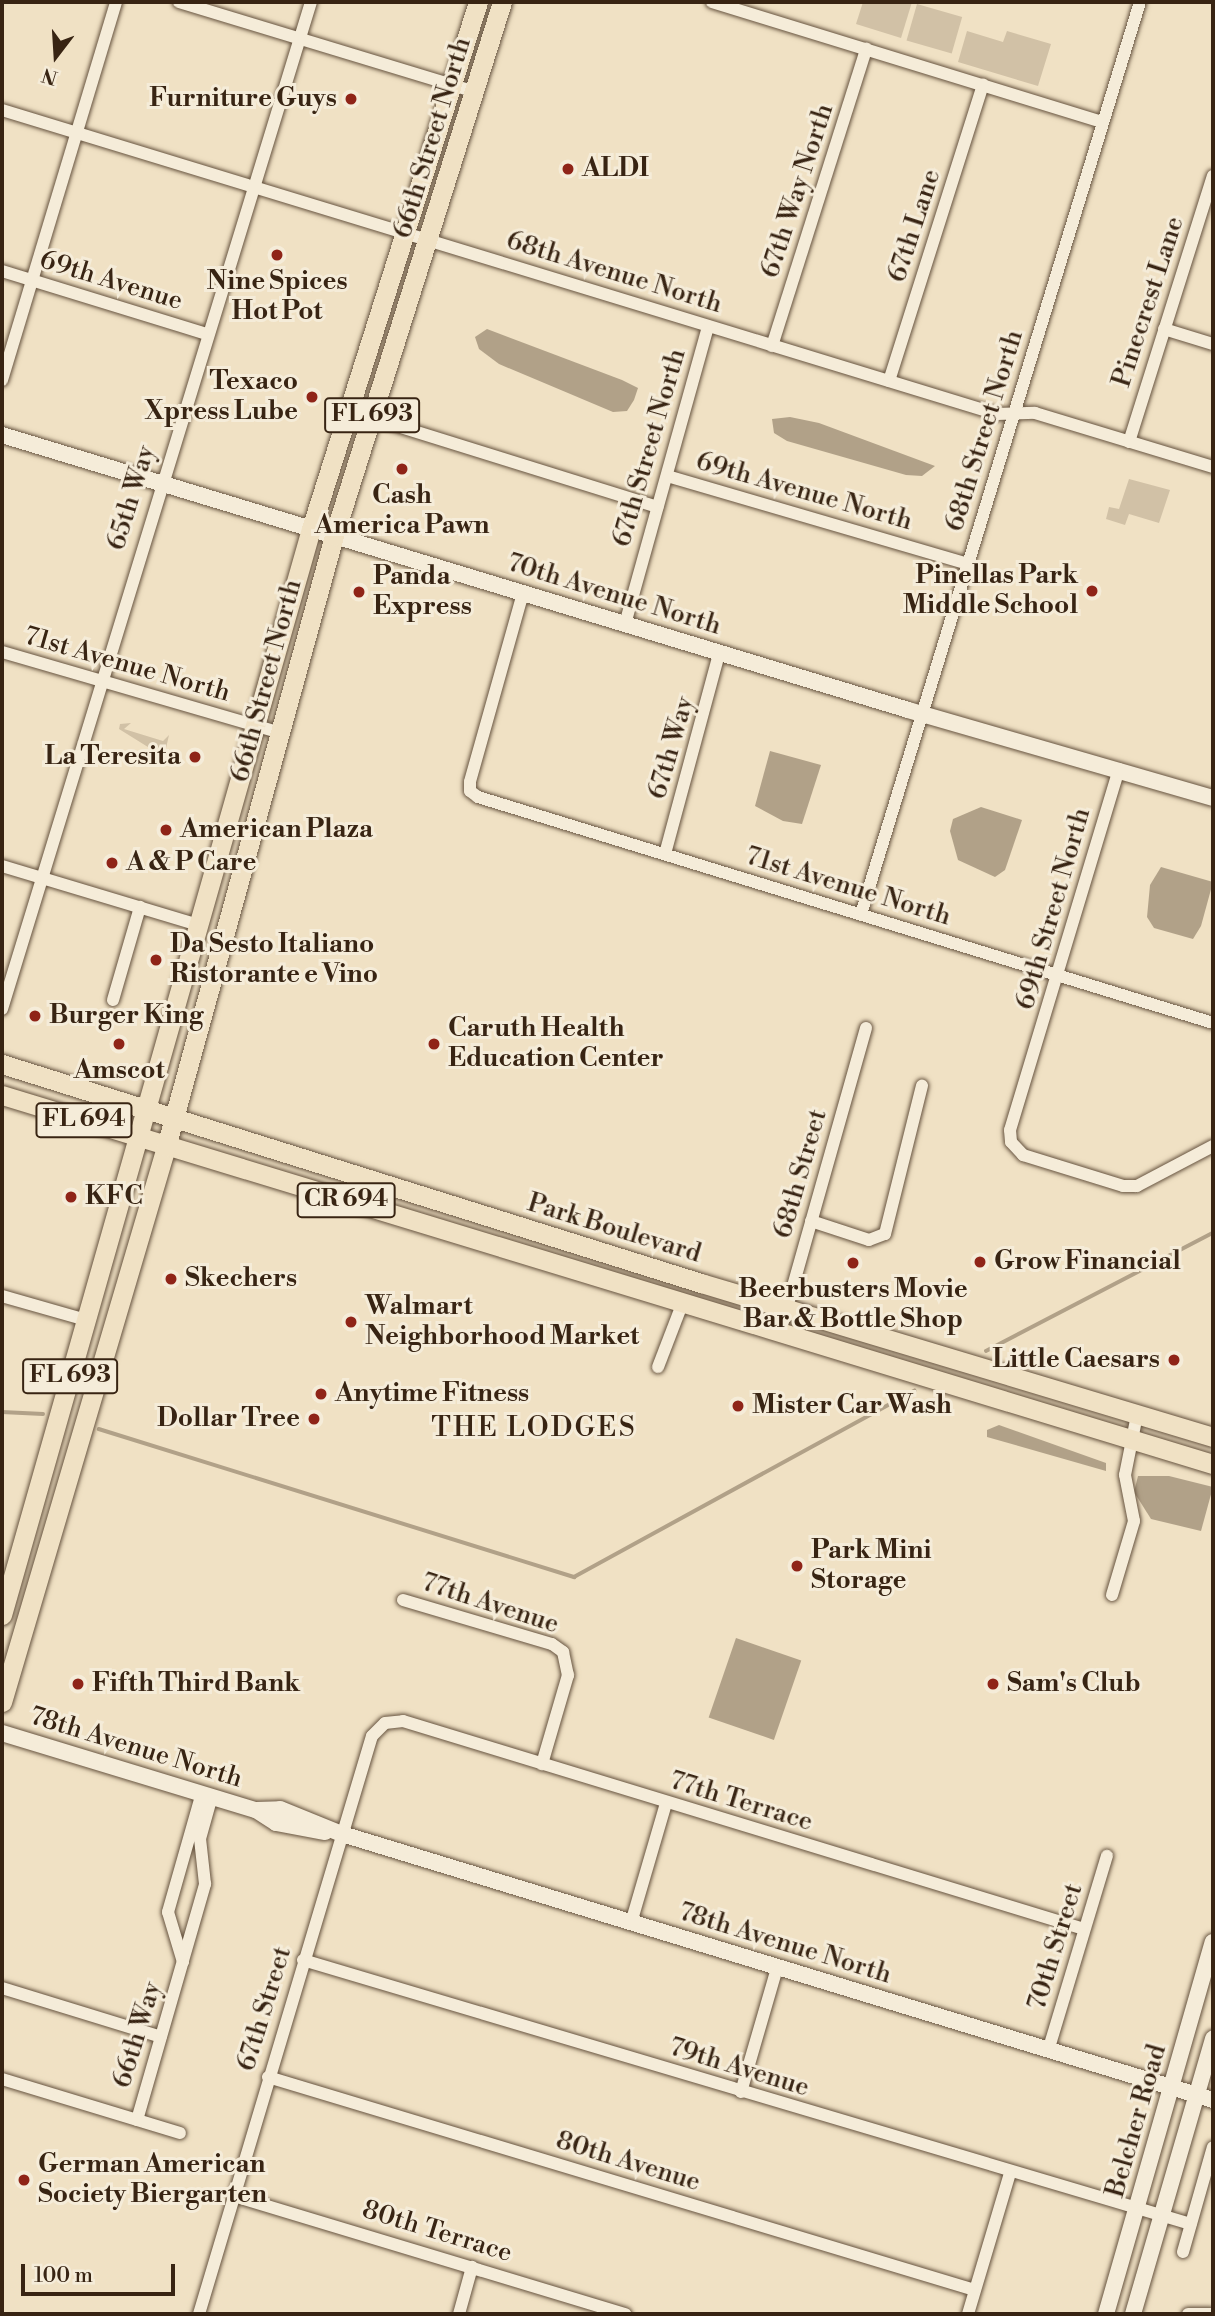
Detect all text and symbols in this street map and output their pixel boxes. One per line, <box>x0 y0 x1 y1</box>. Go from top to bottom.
north arrow <box>21 21 91 91</box>
street label: 66th Street North <box>388 34 478 242</box>
text: N <box>39 62 61 90</box>
place label: Furniture Guys <box>149 83 337 115</box>
marker: Furniture Guys <box>343 91 359 107</box>
street label: 67th Way North <box>755 100 841 282</box>
place label: ALDI <box>582 153 649 185</box>
marker: ALDI <box>560 161 576 177</box>
street label: 67th Lane <box>882 166 948 286</box>
street label: Pinecrest Lane <box>1107 213 1191 391</box>
street label: 68th Avenue North <box>502 225 726 321</box>
street label: 69th Avenue <box>36 245 186 317</box>
marker: Nine Spices Hot Pot <box>269 247 285 263</box>
place label: Nine Spices Hot Pot <box>206 266 348 328</box>
street label: 68th Street North <box>940 327 1030 535</box>
street label: 67th Street North <box>607 345 693 551</box>
place label: Texaco Xpress Lube <box>145 366 298 428</box>
marker: Texaco Xpress Lube <box>304 389 320 405</box>
road number: FL 693 <box>323 394 421 436</box>
street label: 65th Way <box>101 442 163 554</box>
street label: 69th Avenue North <box>692 446 916 538</box>
marker: Cash America Pawn <box>394 461 410 477</box>
place label: Cash America Pawn <box>315 480 489 542</box>
street label: 70th Avenue North <box>503 548 725 642</box>
place label: Pinellas Park Middle School <box>903 560 1078 622</box>
place label: Panda Express <box>373 561 472 622</box>
street label: 66th Street North <box>225 576 309 786</box>
marker: Pinellas Park Middle School <box>1084 583 1100 599</box>
marker: Panda Express <box>351 584 367 600</box>
street label: 71st Avenue North <box>20 621 234 709</box>
street label: 67th Way <box>642 693 702 803</box>
place label: La Teresita <box>45 741 181 773</box>
marker: La Teresita <box>187 749 203 765</box>
street label: 69th Street North <box>1010 805 1098 1013</box>
place label: American Plaza <box>180 814 373 846</box>
marker: American Plaza <box>158 822 174 838</box>
street label: 71st Avenue North <box>742 841 954 933</box>
place label: A & P Care <box>126 847 256 879</box>
marker: A & P Care <box>104 855 120 871</box>
place label: Da Sesto Italiano Ristorante e Vino <box>170 929 378 990</box>
marker: Da Sesto Italiano Ristorante e Vino <box>148 952 164 968</box>
place label: Burger King <box>49 1000 203 1032</box>
marker: Burger King <box>27 1008 43 1024</box>
place label: Caruth Health Education Center <box>448 1013 664 1074</box>
marker: Amscot <box>111 1036 127 1052</box>
marker: Caruth Health Education Center <box>426 1036 442 1052</box>
place label: Amscot <box>73 1055 165 1087</box>
road number: FL 694 <box>35 1100 133 1140</box>
street label: 68th Street <box>768 1106 834 1242</box>
road number: CR 694 <box>295 1180 397 1220</box>
place label: KFC <box>85 1181 143 1213</box>
street label: Park Boulevard <box>524 1188 704 1270</box>
marker: KFC <box>63 1189 79 1205</box>
place label: Grow Financial <box>994 1246 1181 1278</box>
marker: Grow Financial <box>972 1254 988 1270</box>
marker: Beerbusters Movie Bar & Bottle Shop <box>845 1255 861 1271</box>
place label: Skechers <box>185 1263 297 1295</box>
marker: Skechers <box>163 1271 179 1287</box>
place label: Beerbusters Movie Bar & Bottle Shop <box>738 1274 968 1336</box>
place label: Walmart Neighborhood Market <box>365 1291 639 1352</box>
marker: Walmart Neighborhood Market <box>343 1314 359 1330</box>
place label: Little Caesars <box>992 1344 1160 1376</box>
marker: Little Caesars <box>1166 1352 1182 1368</box>
road number: FL 693 <box>21 1356 119 1396</box>
place label: Anytime Fitness <box>335 1378 529 1410</box>
marker: Anytime Fitness <box>313 1386 329 1402</box>
place label: Mister Car Wash <box>752 1390 952 1422</box>
marker: Mister Car Wash <box>730 1398 746 1414</box>
place label: Dollar Tree <box>157 1403 300 1435</box>
marker: Dollar Tree <box>306 1411 322 1427</box>
district label: THE LODGES <box>432 1411 636 1445</box>
place label: Park Mini Storage <box>811 1535 932 1596</box>
marker: Park Mini Storage <box>789 1558 805 1574</box>
street label: 77th Avenue <box>418 1567 562 1641</box>
place label: Fifth Third Bank <box>92 1668 300 1700</box>
place label: Sam's Club <box>1007 1668 1141 1700</box>
marker: Fifth Third Bank <box>70 1676 86 1692</box>
marker: Sam's Club <box>985 1676 1001 1692</box>
street label: 78th Avenue North <box>26 1701 246 1795</box>
street label: 77th Terrace <box>666 1765 816 1839</box>
street label: 70th Street <box>1022 1880 1090 2014</box>
street label: 78th Avenue North <box>675 1897 895 1991</box>
street label: 67th Street <box>231 1943 299 2075</box>
street label: 66th Way <box>107 1978 169 2092</box>
street label: 79th Avenue <box>665 2032 813 2104</box>
street label: Belcher Road <box>1100 2041 1174 2201</box>
street label: 80th Avenue <box>552 2125 704 2199</box>
place label: German American Society Biergarten <box>38 2149 267 2210</box>
marker: German American Society Biergarten <box>16 2172 32 2188</box>
street label: 80th Terrace <box>358 2194 516 2270</box>
scale bar <box>24 2250 178 2294</box>
text: 100 m <box>34 2263 93 2289</box>

